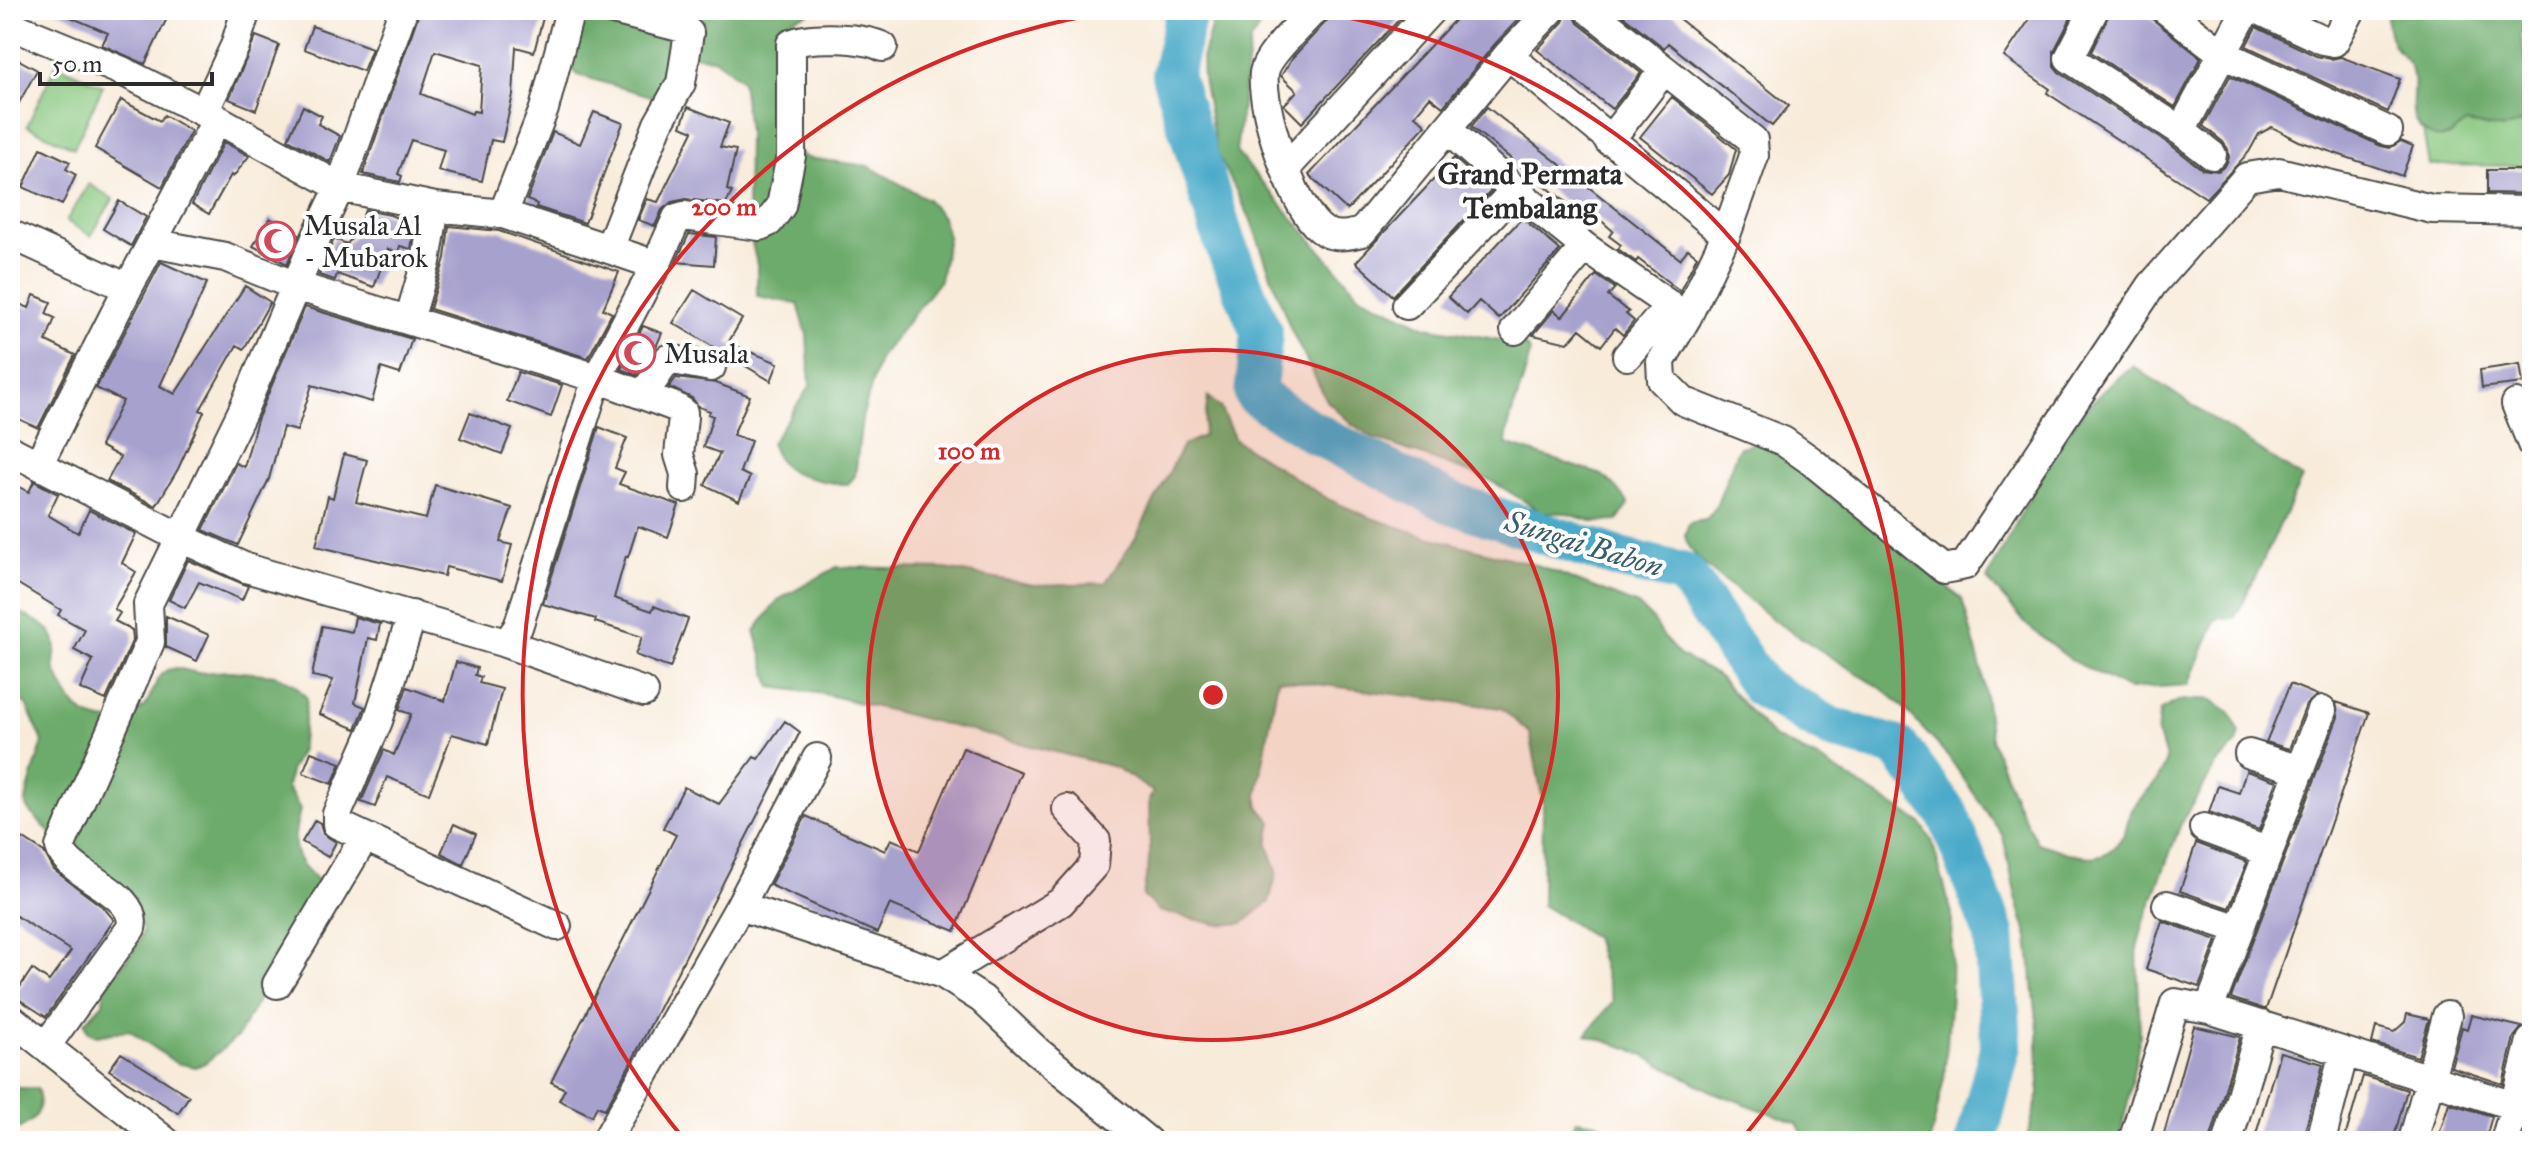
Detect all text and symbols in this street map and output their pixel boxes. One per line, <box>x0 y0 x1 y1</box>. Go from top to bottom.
scale bar <box>40 36 212 86</box>
text: 50 m <box>52 49 102 79</box>
district label: Grand Permata Tembalang <box>1438 156 1624 226</box>
text: 200 m <box>691 192 757 222</box>
place label: Musala Al - Mubarok <box>304 208 428 275</box>
mosque icon: Musala Al - Mubarok <box>255 220 297 262</box>
mosque icon: Musala <box>615 332 657 374</box>
place label: Musala <box>664 336 749 371</box>
text: 100 m <box>938 436 1001 466</box>
water label: Sungai Babon <box>1500 503 1667 585</box>
centre of rings <box>1199 681 1227 709</box>

